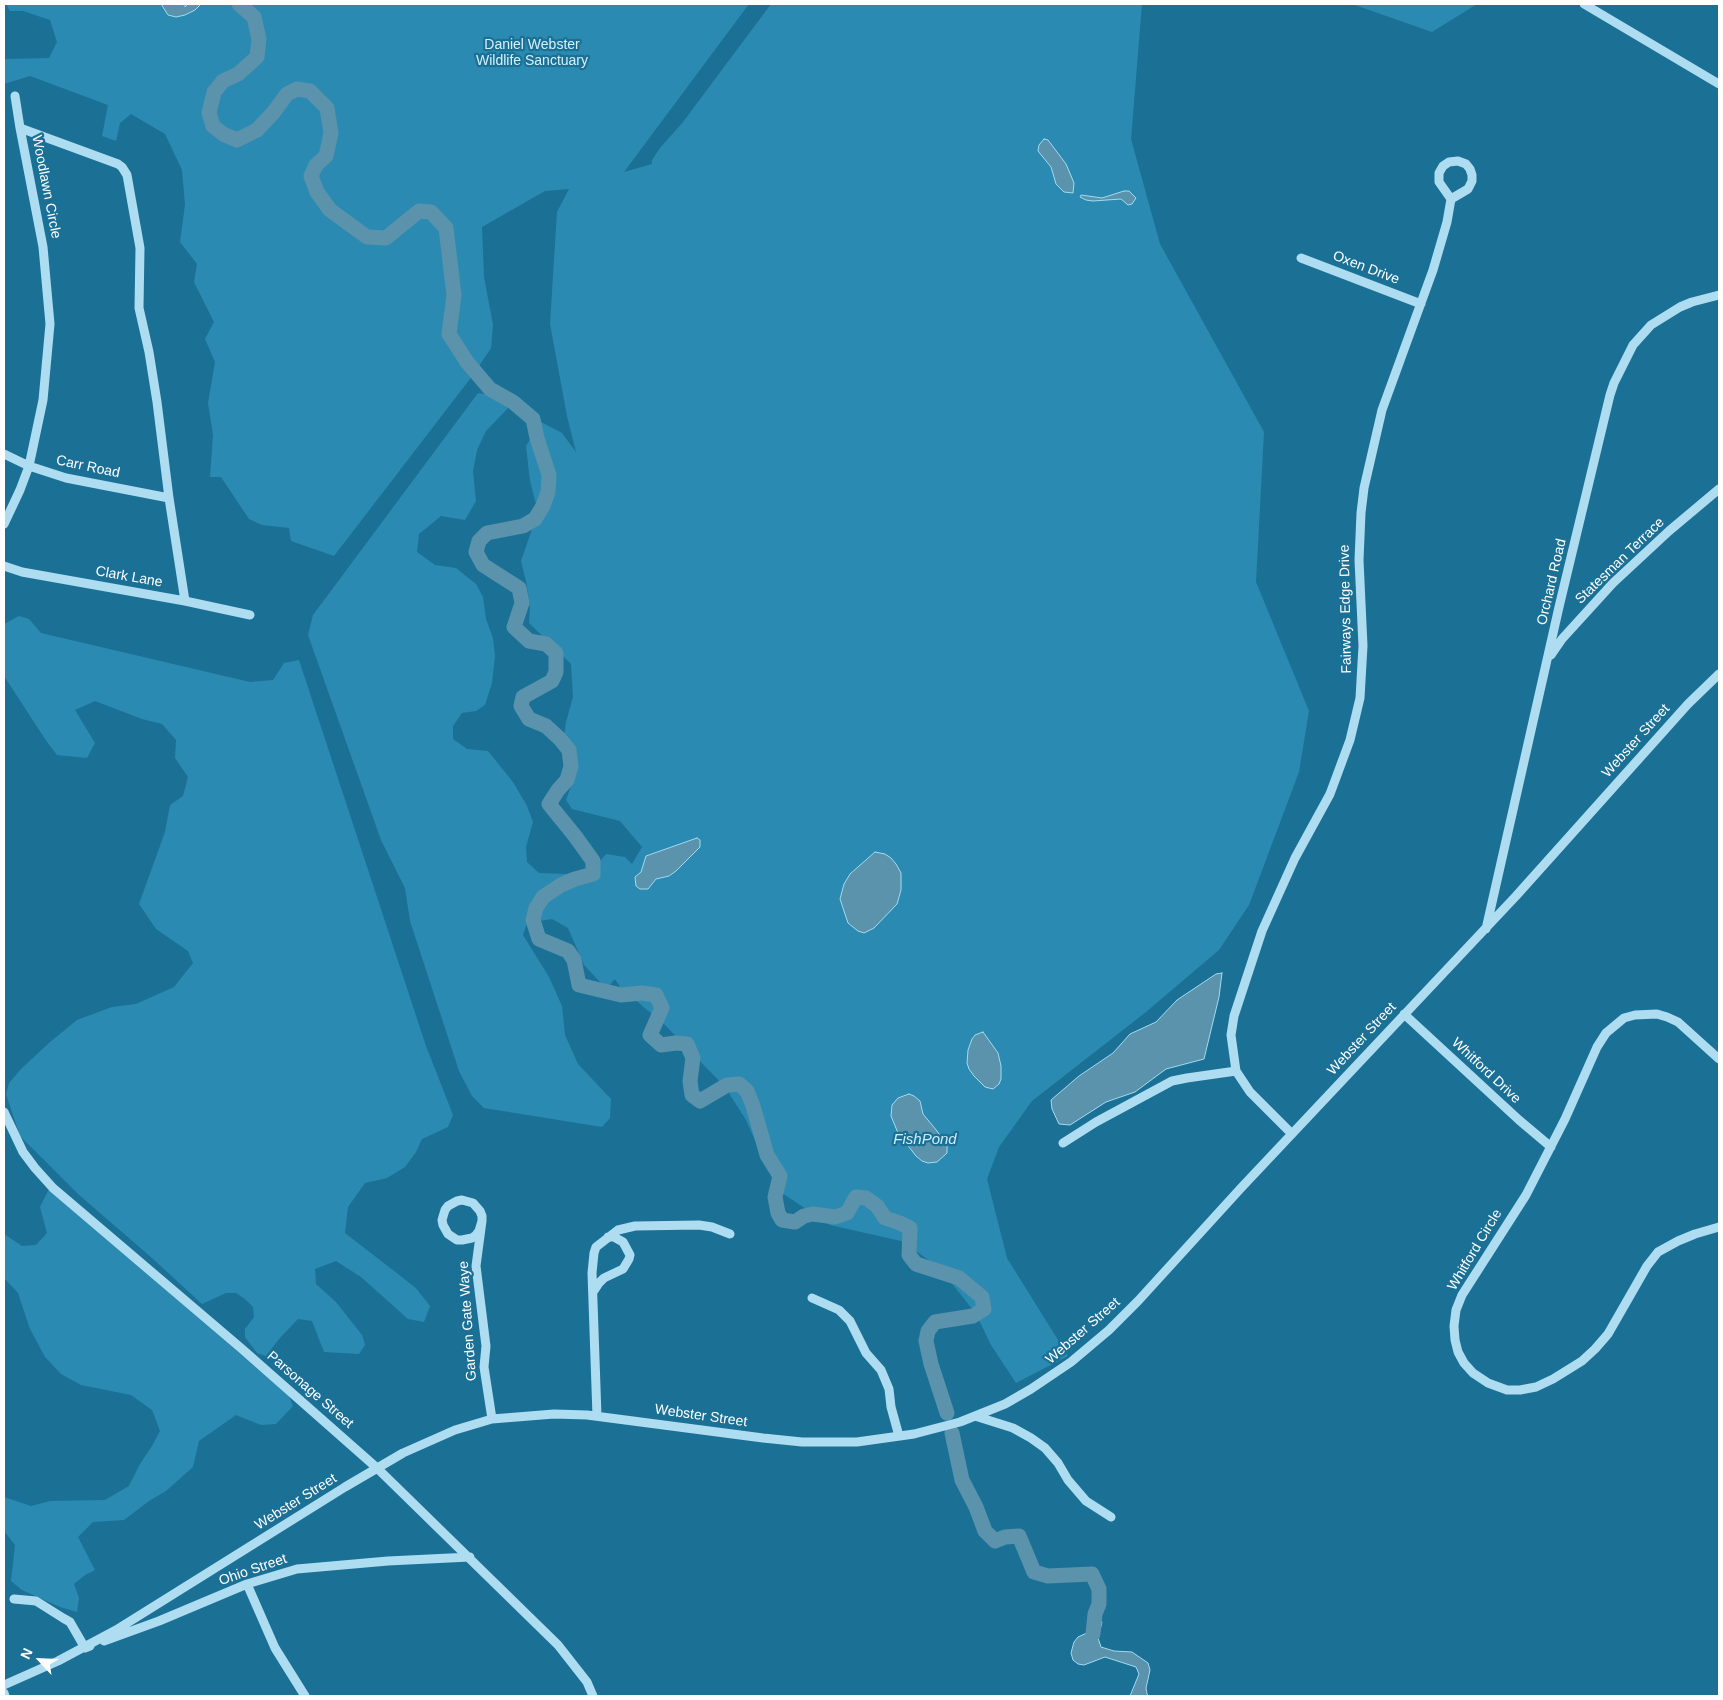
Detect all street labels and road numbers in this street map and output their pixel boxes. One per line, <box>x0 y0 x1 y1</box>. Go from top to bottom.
street label: Woodlawn Circle <box>28 134 64 240</box>
street label: Oxen Drive <box>1330 248 1402 288</box>
street label: Carr Road <box>55 452 121 482</box>
street label: Statesman Terrace <box>1572 514 1668 608</box>
street label: Orchard Road <box>1534 537 1570 627</box>
street label: Fairways Edge Drive <box>1336 544 1356 674</box>
street label: Clark Lane <box>94 563 164 591</box>
street label: Webster Street <box>1599 701 1673 781</box>
street label: Webster Street <box>1324 999 1400 1079</box>
street label: Whitford Drive <box>1448 1035 1524 1107</box>
street label: Whitford Circle <box>1444 1206 1506 1294</box>
street label: Garden Gate Waye <box>455 1261 481 1381</box>
street label: Webster Street <box>1042 1294 1124 1368</box>
street label: Parsonage Street <box>263 1348 357 1432</box>
street label: Webster Street <box>654 1401 748 1431</box>
street label: Webster Street <box>252 1470 340 1534</box>
street label: Ohio Street <box>217 1551 289 1589</box>

